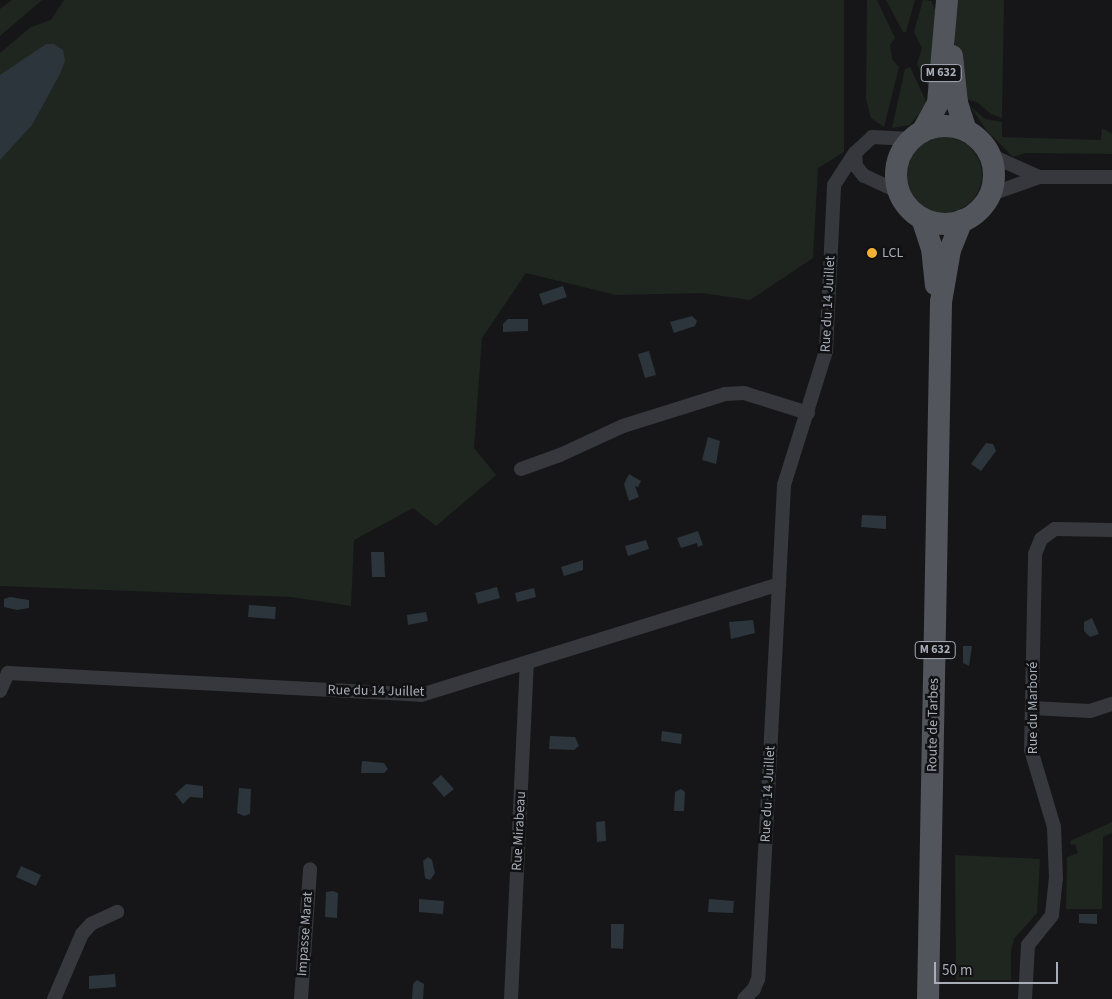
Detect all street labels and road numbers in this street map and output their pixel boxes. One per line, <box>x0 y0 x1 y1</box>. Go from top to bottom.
road number: M 632 <box>920 64 962 82</box>
street label: Rue du 14 Juillet <box>817 255 839 353</box>
road number: M 632 <box>914 640 956 660</box>
street label: Rue du Marboré <box>1025 662 1041 754</box>
street label: Route de Tarbes <box>924 678 942 772</box>
street label: Rue du 14 Juillet <box>328 682 424 700</box>
street label: Rue du 14 Juillet <box>757 745 779 843</box>
street label: Rue Mirabeau <box>509 791 529 871</box>
street label: Impasse Marat <box>294 891 316 977</box>

